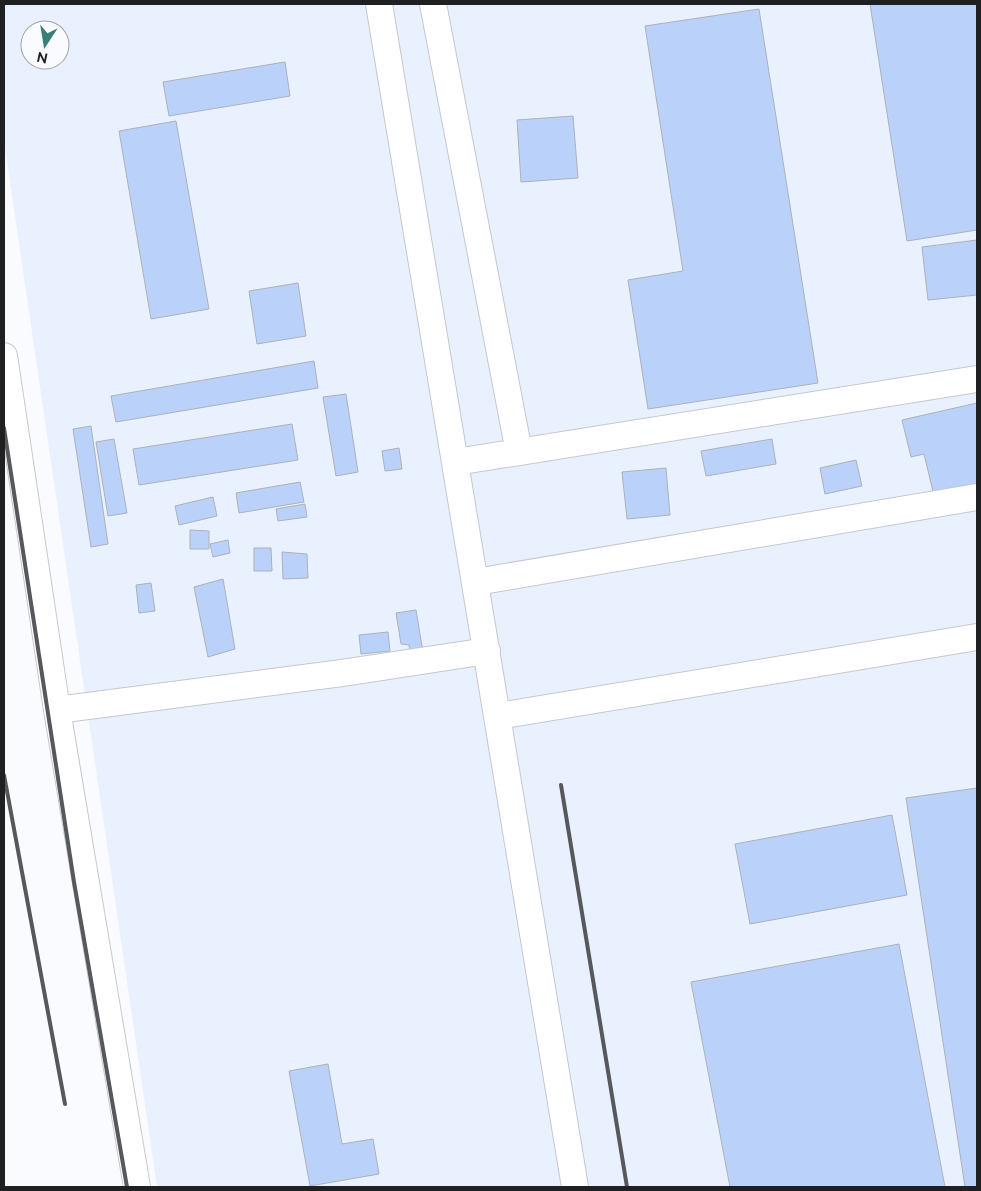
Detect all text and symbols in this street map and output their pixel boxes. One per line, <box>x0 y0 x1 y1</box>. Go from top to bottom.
north arrow <box>20 20 70 70</box>
text: N <box>35 49 49 67</box>

